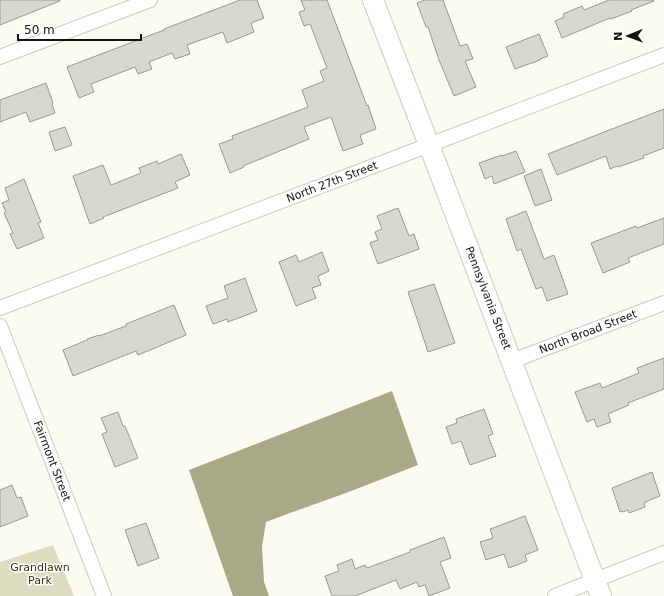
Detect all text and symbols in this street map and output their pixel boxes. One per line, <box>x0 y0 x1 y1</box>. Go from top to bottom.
scale bar <box>18 16 141 42</box>
north arrow <box>608 16 648 56</box>
text: 50 m <box>24 23 55 37</box>
text: N <box>612 31 625 41</box>
street label: North 27th Street <box>285 158 380 205</box>
street label: Pennsylvania Street <box>462 245 514 352</box>
street label: North Broad Street <box>537 307 639 357</box>
street label: Fairmont Street <box>31 419 74 504</box>
park label: Grandlawn Park <box>10 561 70 587</box>

